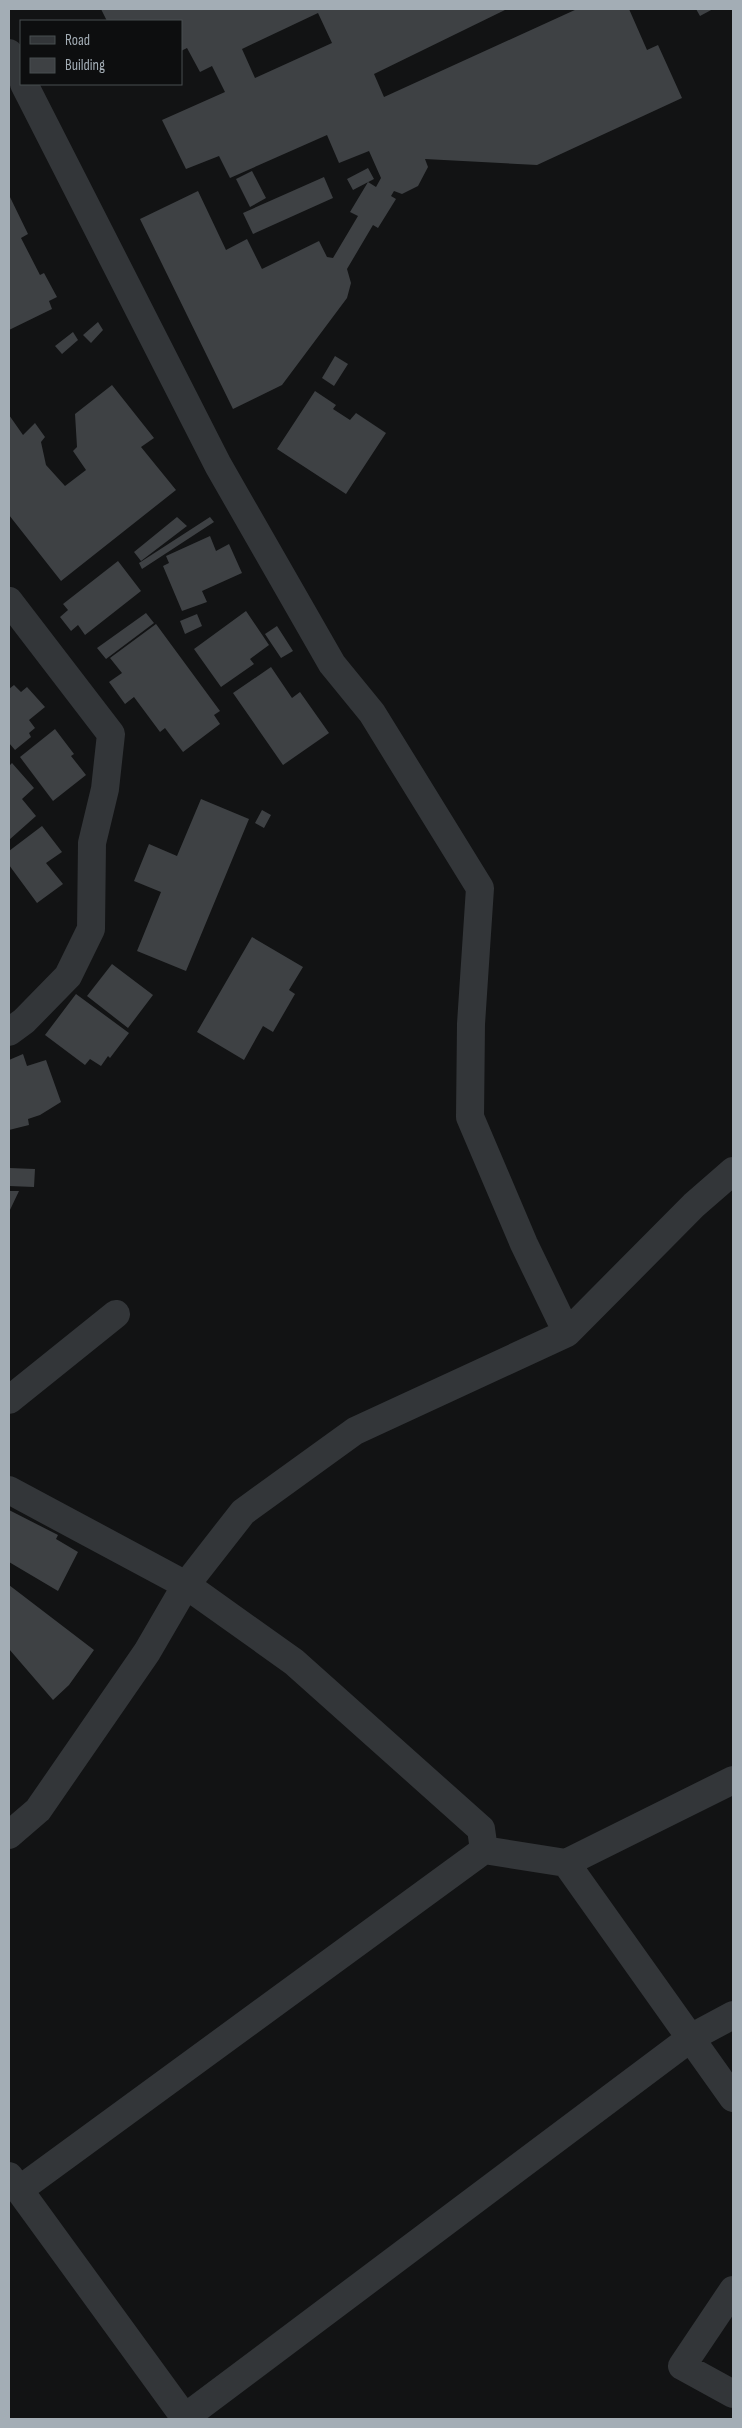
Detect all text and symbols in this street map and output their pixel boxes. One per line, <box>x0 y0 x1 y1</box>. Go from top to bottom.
legend <box>20 20 182 85</box>
text: Road <box>65 31 90 50</box>
text: Building <box>65 56 105 75</box>

